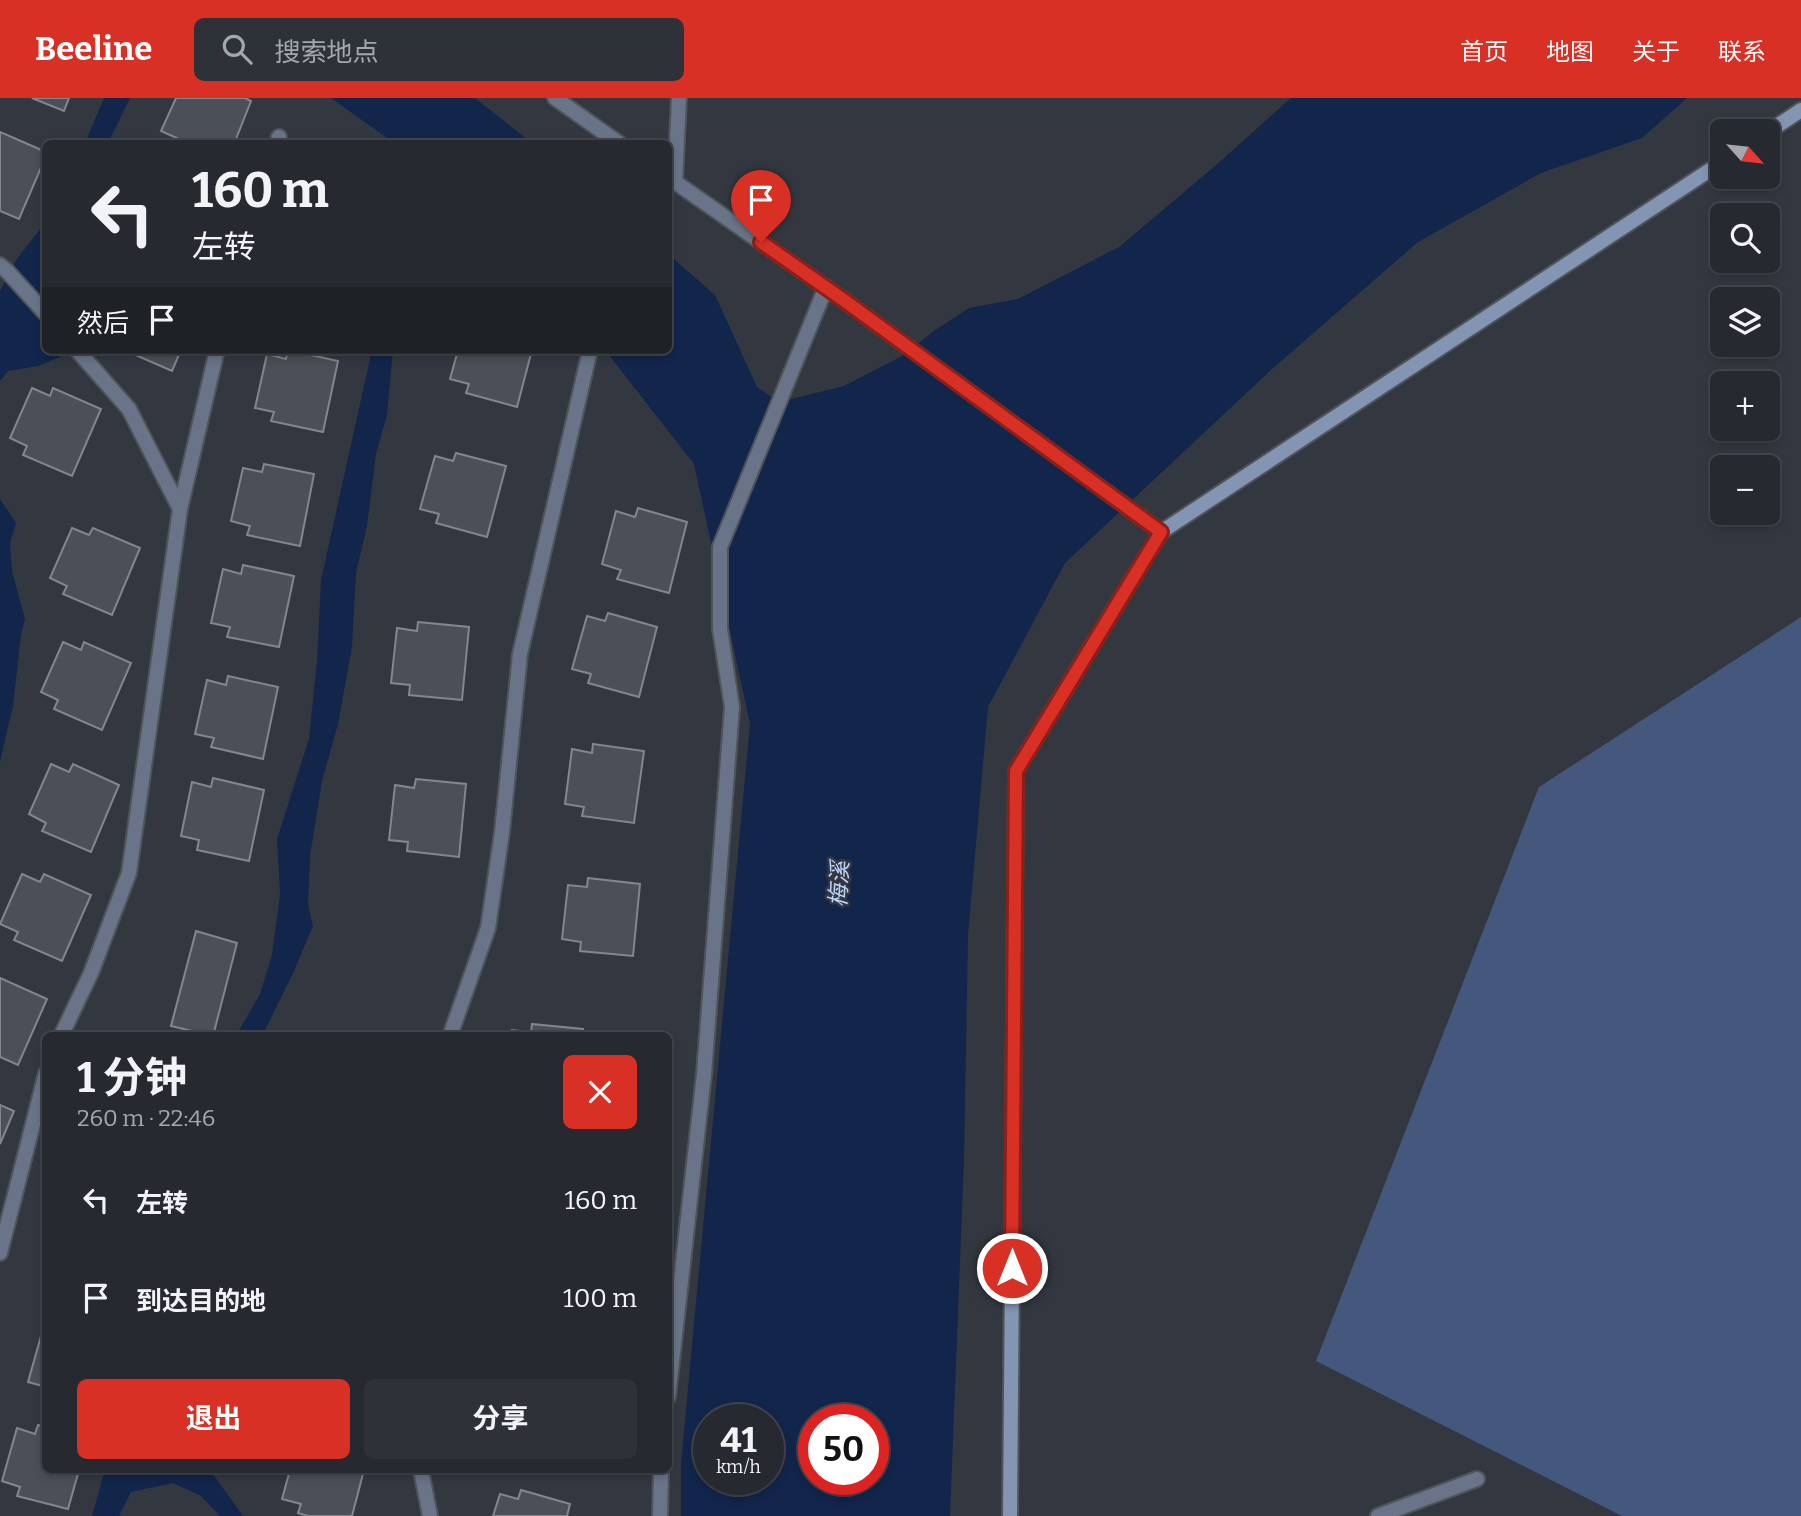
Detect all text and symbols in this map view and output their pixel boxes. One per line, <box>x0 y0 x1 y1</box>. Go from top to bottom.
search box <box>194 18 684 81</box>
text: Beeline <box>35 29 152 69</box>
icon: search <box>218 30 256 68</box>
text: 搜索地点 <box>274 37 379 68</box>
text: 首页 <box>1460 38 1508 66</box>
text: 地图 <box>1546 38 1594 66</box>
text: 关于 <box>1632 38 1680 66</box>
text: 联系 <box>1718 38 1766 66</box>
north arrow <box>1710 119 1780 189</box>
map controls <box>1710 119 1780 525</box>
text: 160 m <box>192 161 329 220</box>
icon: left <box>77 168 168 259</box>
pin <box>731 170 791 242</box>
icon: arrive <box>742 181 780 219</box>
button: search <box>1710 203 1780 273</box>
text: 左转 <box>192 228 256 266</box>
button: layers <box>1710 287 1780 357</box>
icon: arrive <box>143 301 181 339</box>
text: 然后 <box>77 308 129 339</box>
button: + <box>1710 371 1780 441</box>
button: − <box>1710 455 1780 525</box>
water label: 梅溪 <box>824 857 854 908</box>
text: 1 分钟 <box>77 1053 187 1103</box>
button: close <box>563 1055 637 1129</box>
text: 260 m · 22:46 <box>77 1104 215 1132</box>
icon: left <box>77 1181 115 1219</box>
text: 160 m <box>565 1185 637 1216</box>
text: 左转 <box>136 1188 188 1219</box>
position arrow <box>975 1231 1049 1305</box>
icon: arrive <box>77 1279 115 1317</box>
text: 100 m <box>563 1283 637 1314</box>
text: 到达目的地 <box>136 1286 266 1317</box>
button: 退出 <box>77 1379 350 1459</box>
button: 分享 <box>364 1379 637 1459</box>
speed limit sign: 50 <box>798 1404 889 1495</box>
text: 41 <box>720 1419 757 1461</box>
text: km/h <box>716 1456 761 1478</box>

